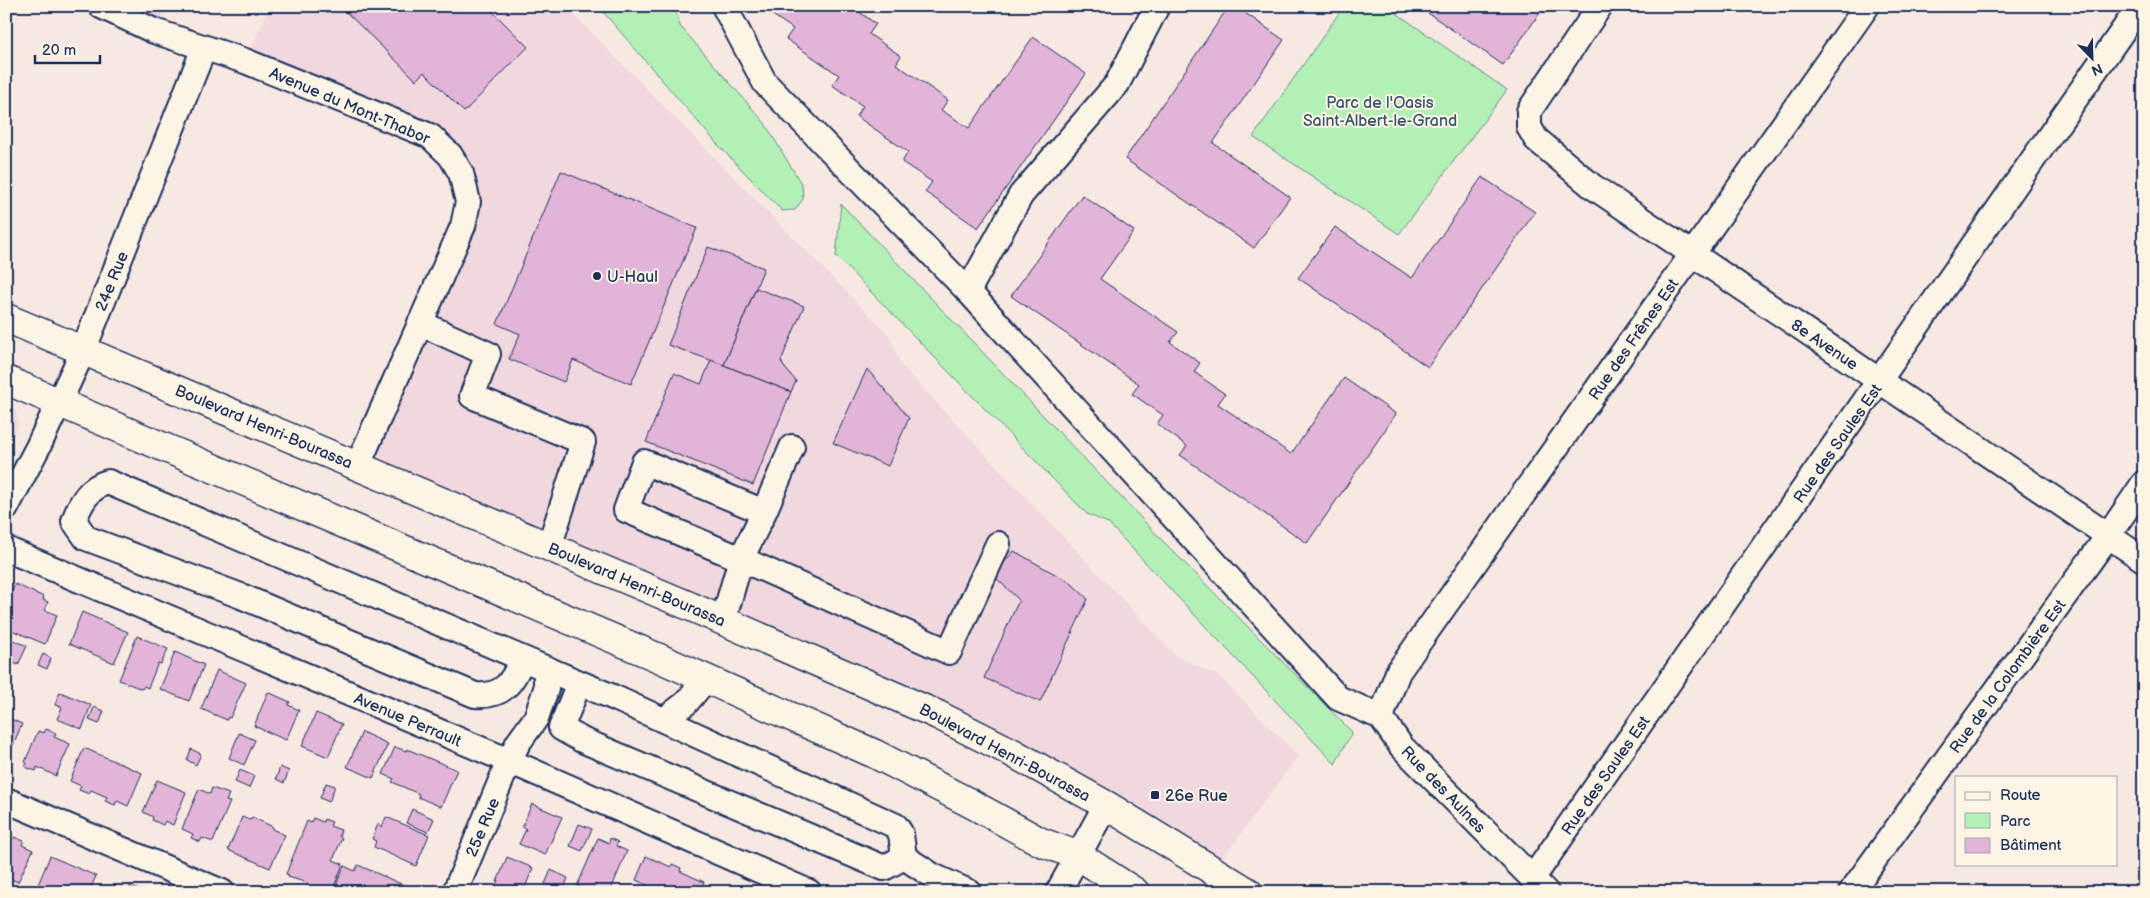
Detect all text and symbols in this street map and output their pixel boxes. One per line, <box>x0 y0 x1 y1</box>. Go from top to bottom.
scale bar <box>35 32 100 64</box>
north arrow <box>2068 32 2118 82</box>
text: 20 m <box>42 41 76 60</box>
text: N <box>2089 60 2105 79</box>
street label: Avenue du Mont-Thabor <box>266 64 433 149</box>
park label: Parc de l'Oasis Saint-Albert-le-Grand <box>1303 94 1457 131</box>
street label: 24e Rue <box>92 249 133 314</box>
place label: U-Haul <box>607 268 658 287</box>
marker: U-Haul <box>591 270 603 282</box>
street label: Rue des Frênes Est <box>1585 275 1683 404</box>
street label: 8e Avenue <box>1787 316 1862 375</box>
street label: Boulevard Henri-Bourassa <box>172 381 355 473</box>
street label: Rue des Saules Est <box>1790 381 1886 507</box>
street label: Boulevard Henri-Bourassa <box>545 539 728 631</box>
street label: Rue de la Colombière Est <box>1946 596 2070 757</box>
street label: Avenue Perrault <box>351 689 464 752</box>
street label: Boulevard Henri-Bourassa <box>916 700 1093 807</box>
street label: Rue des Saules Est <box>1558 713 1654 839</box>
street label: Rue des Aulnes <box>1397 743 1489 838</box>
legend <box>1955 776 2118 866</box>
text: Route <box>2000 786 2041 805</box>
place label: 26e Rue <box>1165 787 1228 806</box>
marker: 26e Rue <box>1149 789 1161 801</box>
street label: 25e Rue <box>462 795 504 860</box>
text: Parc <box>2000 812 2030 831</box>
text: Bâtiment <box>2000 836 2062 855</box>

